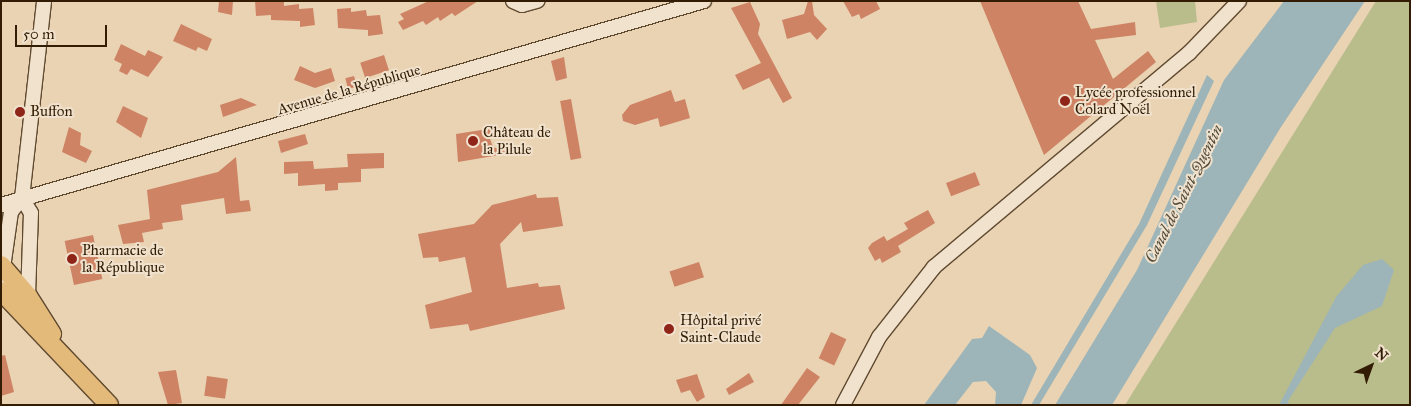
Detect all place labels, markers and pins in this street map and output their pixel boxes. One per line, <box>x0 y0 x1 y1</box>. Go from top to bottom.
place label: Lycée professionnel Colard Noël <box>1075 83 1196 118</box>
marker: Lycée professionnel Colard Noël <box>1059 95 1071 107</box>
place label: Buffon <box>30 103 73 121</box>
marker: Buffon <box>14 106 26 118</box>
place label: Château de la Pilule <box>483 123 551 158</box>
marker: Château de la Pilule <box>467 135 479 147</box>
place label: Pharmacie de la République <box>82 241 165 276</box>
marker: Pharmacie de la République <box>66 253 78 265</box>
place label: Hôpital privé Saint-Claude <box>680 311 761 346</box>
marker: Hôpital privé Saint-Claude <box>662 322 676 336</box>

